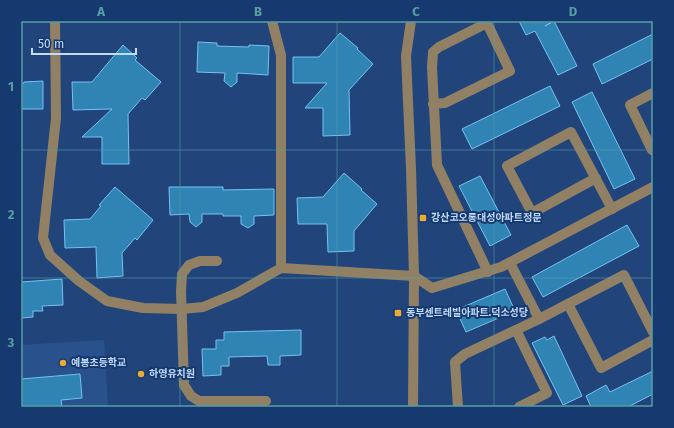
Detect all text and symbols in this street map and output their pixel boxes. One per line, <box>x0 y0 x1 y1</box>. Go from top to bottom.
text: A <box>96 4 105 19</box>
text: B <box>254 4 262 19</box>
text: C <box>412 4 420 19</box>
text: D <box>569 4 578 19</box>
scale bar <box>32 30 136 56</box>
text: 50 m <box>38 37 64 51</box>
text: 1 <box>8 79 14 94</box>
text: 2 <box>8 207 15 222</box>
place label: 강산코오롱대성아파트정문 <box>431 212 541 224</box>
marker: 강산코오롱대성아파트정문 <box>418 213 428 223</box>
place label: 동부센트레빌아파트.덕소성당 <box>406 307 528 319</box>
marker: 동부센트레빌아파트.덕소성당 <box>393 308 403 318</box>
text: 3 <box>7 335 15 350</box>
place label: 예봉초등학교 <box>71 356 126 369</box>
marker: 예봉초등학교 <box>58 358 68 368</box>
place label: 하영유치원 <box>149 368 195 380</box>
marker: 하영유치원 <box>136 369 146 379</box>

